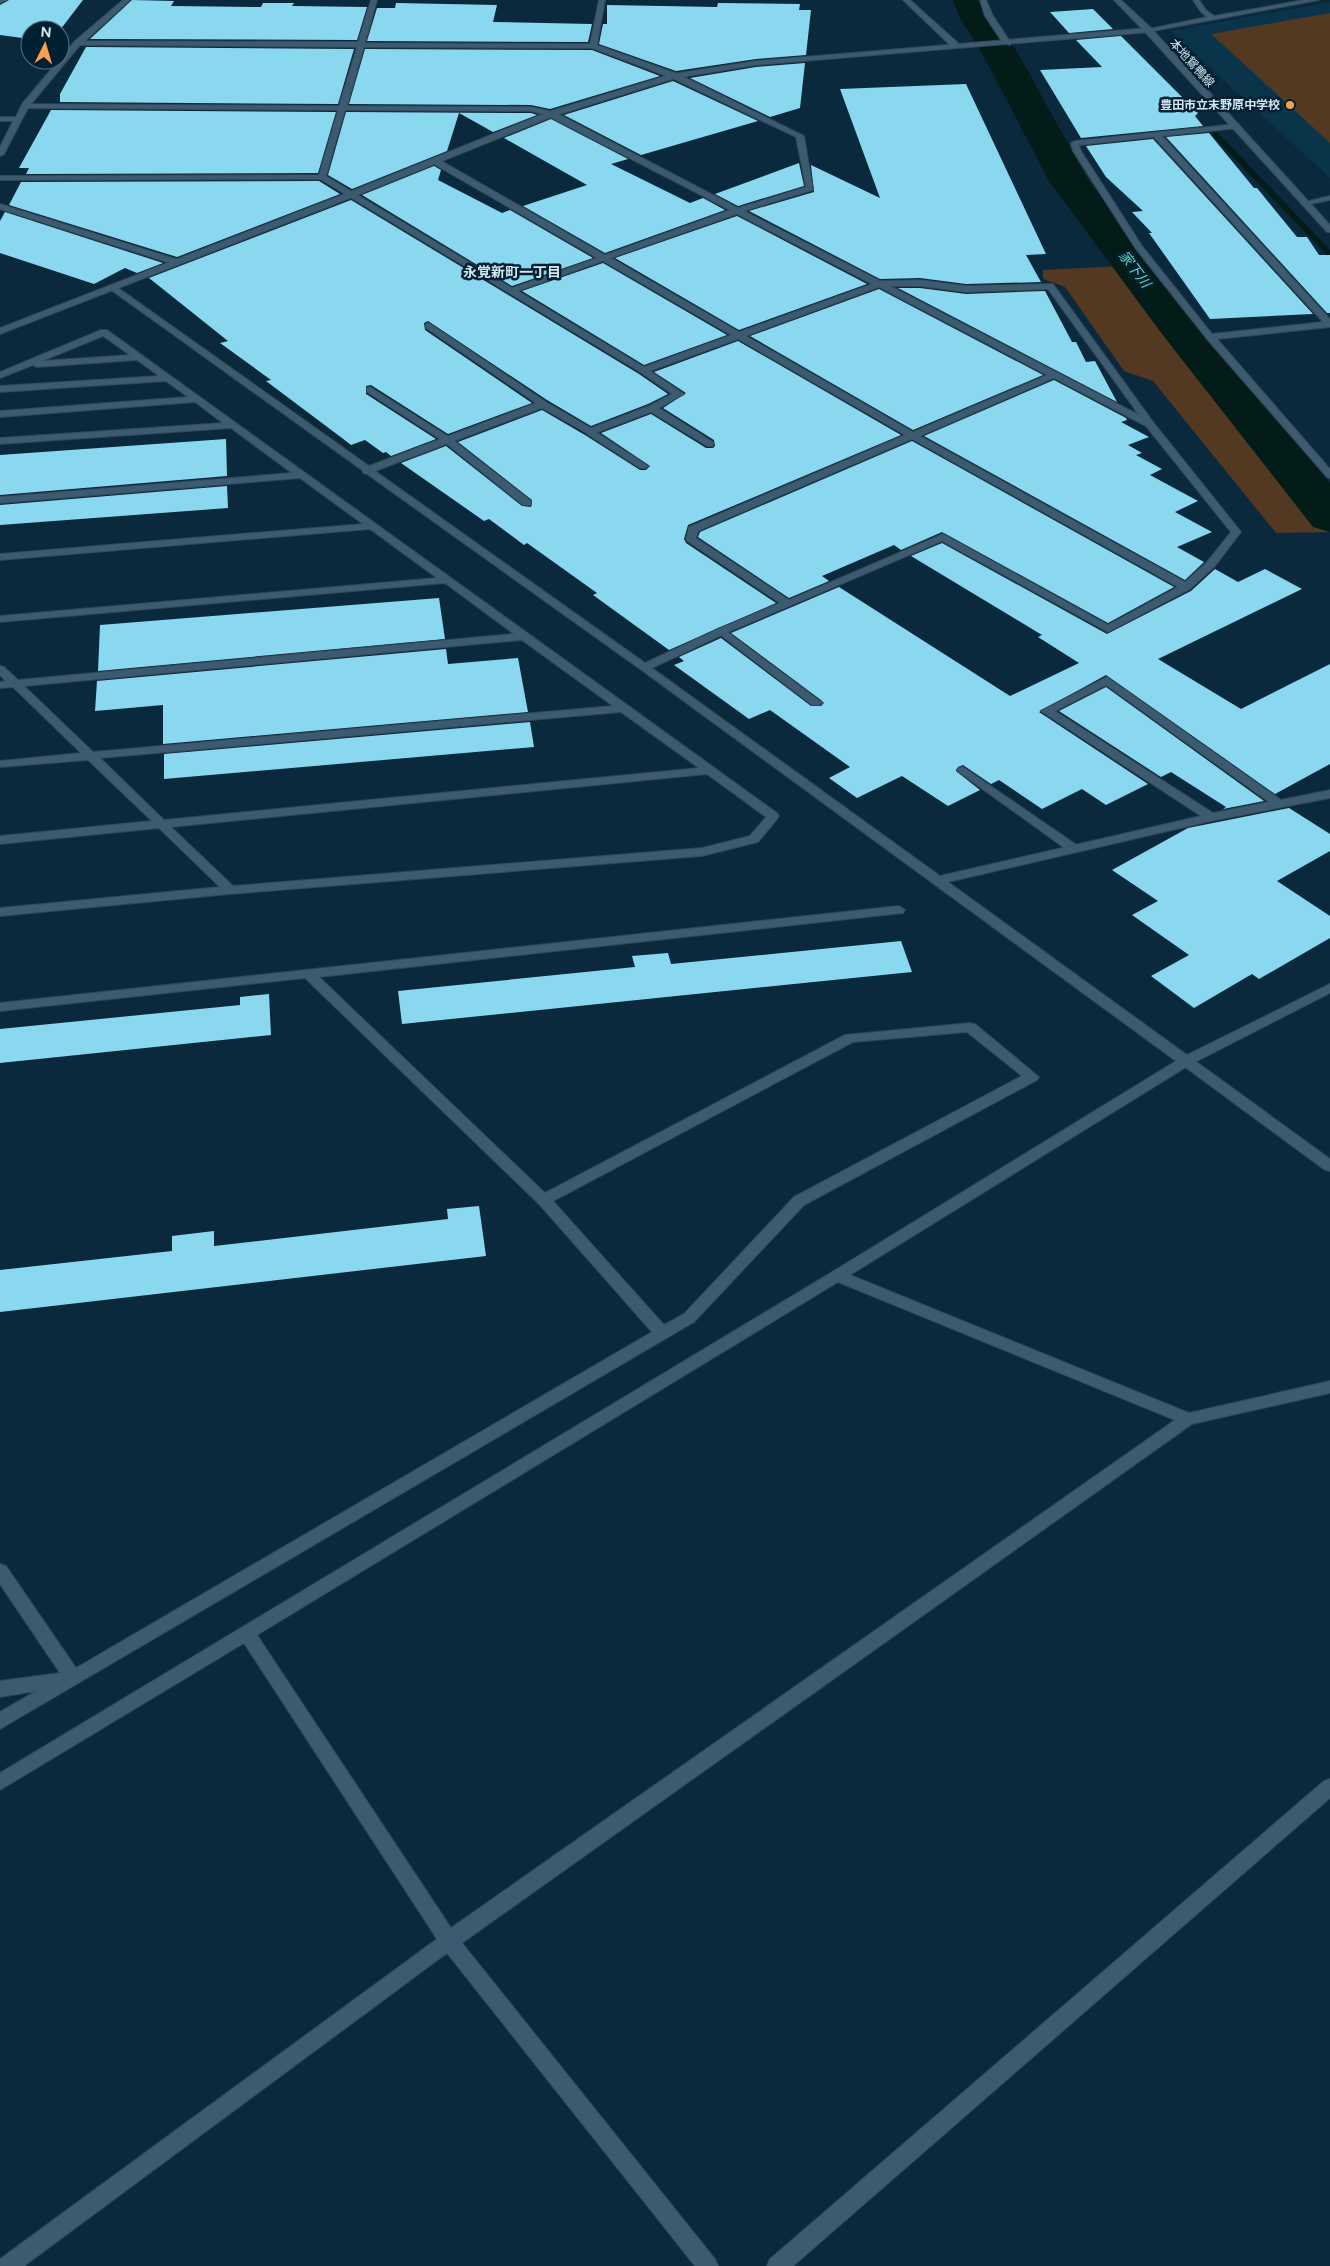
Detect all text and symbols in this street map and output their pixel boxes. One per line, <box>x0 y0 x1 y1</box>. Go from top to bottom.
north arrow <box>20 20 70 70</box>
text: N <box>40 24 52 41</box>
street label: 本地鴛鴨線 <box>1167 36 1217 90</box>
place label: 豊田市立末野原中学校 <box>1160 98 1280 112</box>
marker: 豊田市立末野原中学校 <box>1284 99 1296 111</box>
water label: 家下川 <box>1115 247 1155 293</box>
district label: 永覚新町一丁目 <box>463 264 561 281</box>

